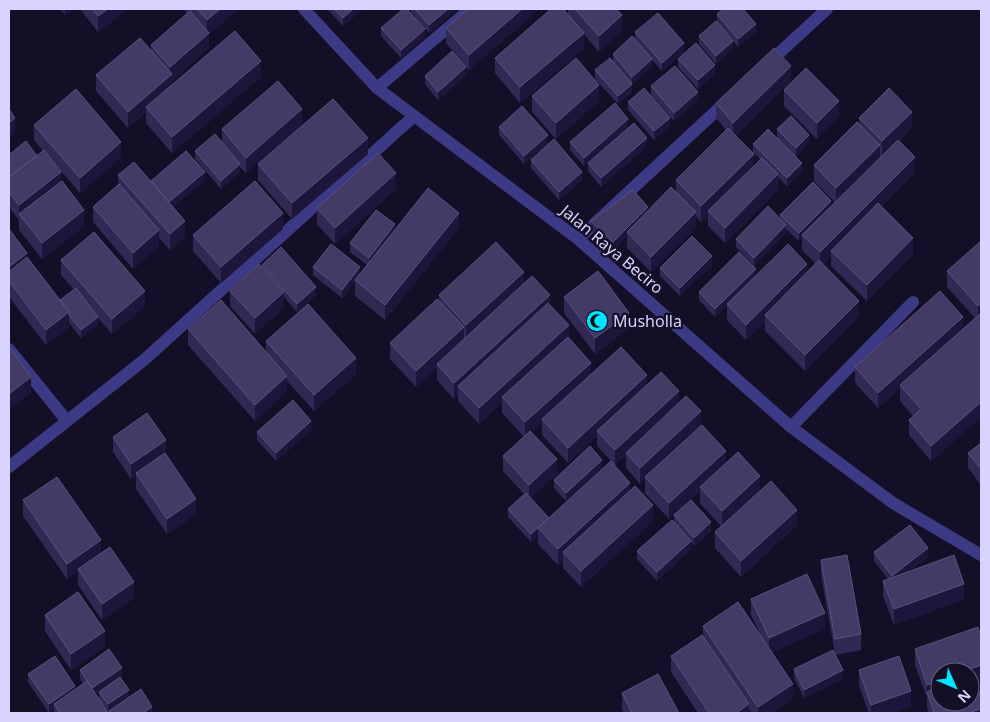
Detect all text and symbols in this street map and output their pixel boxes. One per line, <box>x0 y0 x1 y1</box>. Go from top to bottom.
street label: Jalan Raya Beciro <box>554 198 668 299</box>
mosque icon: Musholla <box>585 309 609 333</box>
place label: Musholla <box>613 310 682 332</box>
north arrow <box>930 662 980 712</box>
text: N <box>954 686 975 707</box>

